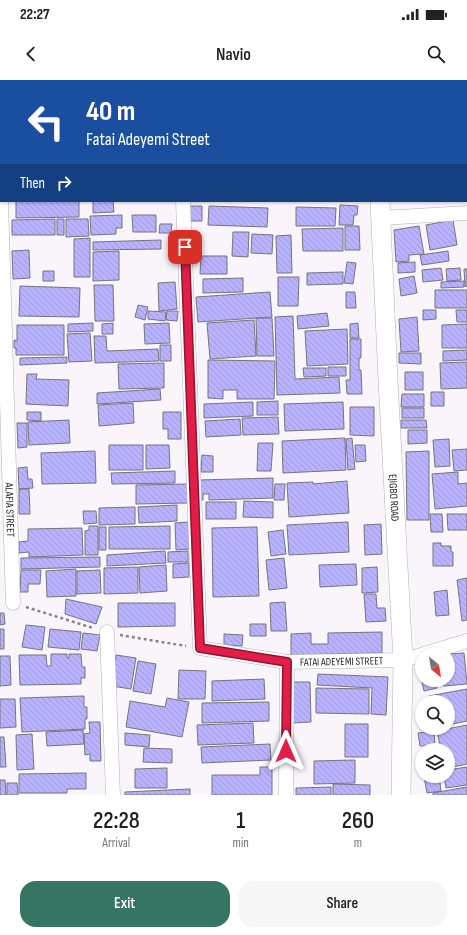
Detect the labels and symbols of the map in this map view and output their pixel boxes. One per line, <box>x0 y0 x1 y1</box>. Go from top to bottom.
pin <box>168 230 202 264</box>
street label: EJIGBO ROAD <box>387 474 402 522</box>
street label: ALAFIA STREET <box>3 481 18 538</box>
north arrow <box>415 647 455 687</box>
street label: FATAI ADEYEMI STREET <box>300 654 384 668</box>
position arrow <box>265 730 307 772</box>

